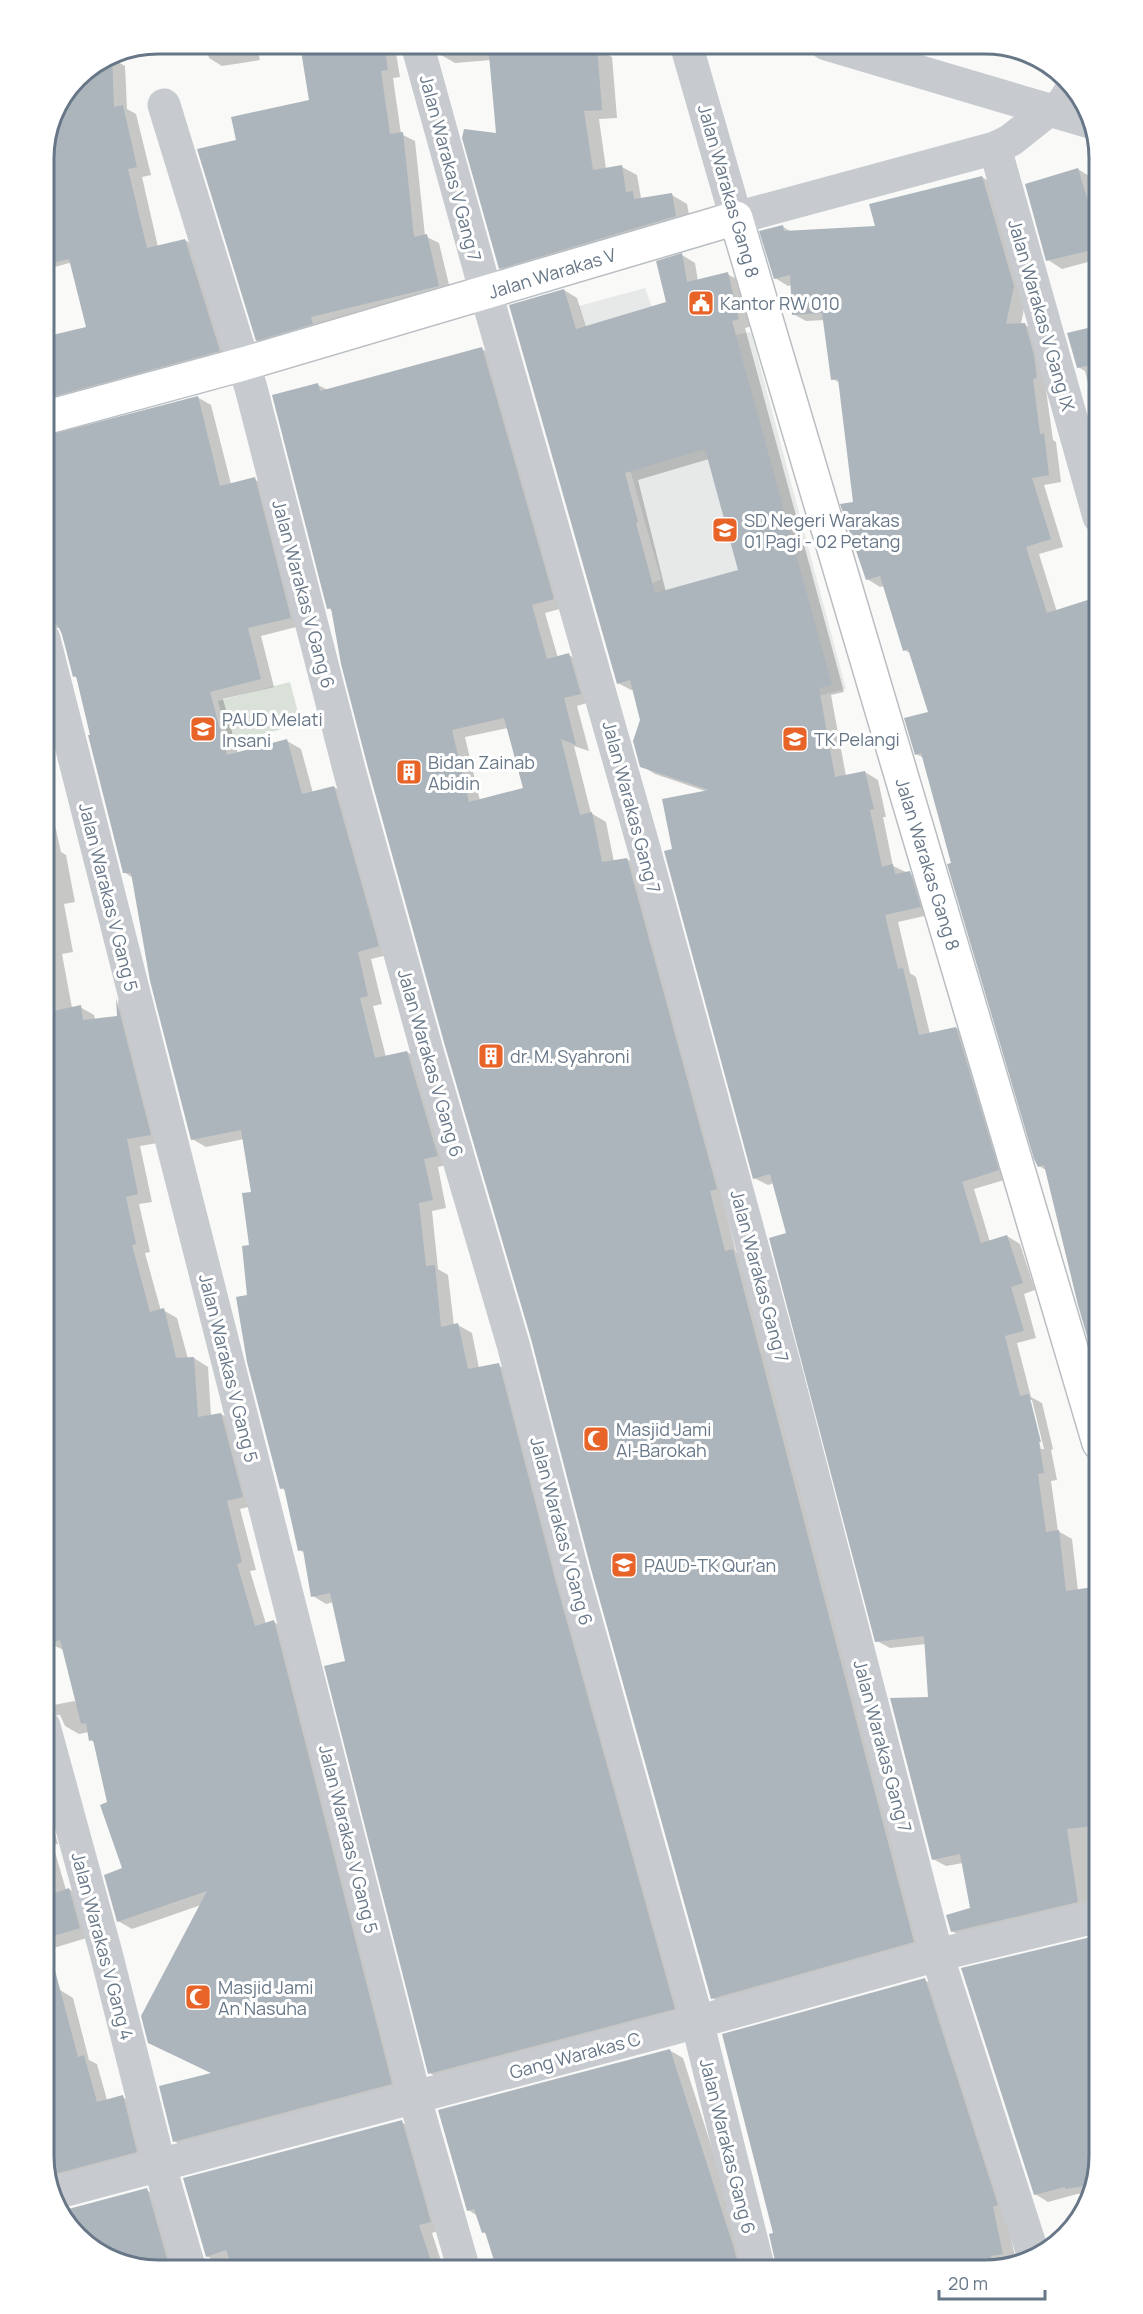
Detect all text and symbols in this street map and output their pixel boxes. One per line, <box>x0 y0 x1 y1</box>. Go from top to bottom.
street label: Jalan Warakas V Gang 7 <box>415 72 487 264</box>
street label: Jalan Warakas Gang 8 <box>693 102 765 280</box>
street label: Jalan Warakas V Gang IX <box>1003 216 1081 414</box>
street label: Jalan Warakas V <box>485 242 619 304</box>
public building icon: Kantor RW 010 <box>686 288 716 318</box>
place label: Kantor RW 010 <box>720 291 840 315</box>
street label: Jalan Warakas V Gang 6 <box>267 497 341 691</box>
place label: SD Negeri Warakas 01 Pagi - 02 Petang <box>744 508 900 553</box>
school or university icon: SD Negeri Warakas 01 Pagi - 02 Petang <box>710 515 740 545</box>
place label: PAUD Melati Insani <box>222 707 323 752</box>
school or university icon: PAUD Melati Insani <box>188 714 218 744</box>
street label: Jalan Warakas Gang 7 <box>597 718 667 896</box>
school or university icon: TK Pelangi <box>780 724 810 754</box>
place label: TK Pelangi <box>814 727 900 751</box>
place label: Bidan Zainab Abidin <box>428 750 535 795</box>
building icon: Bidan Zainab Abidin <box>394 757 424 787</box>
street label: Jalan Warakas Gang 8 <box>890 775 966 953</box>
street label: Jalan Warakas V Gang 5 <box>74 800 144 994</box>
street label: Jalan Warakas V Gang 6 <box>393 966 469 1160</box>
building icon: dr. M. Syahroni <box>476 1041 506 1071</box>
place label: dr. M. Syahroni <box>510 1044 630 1068</box>
street label: Jalan Warakas Gang 7 <box>725 1187 795 1365</box>
street label: Jalan Warakas V Gang 5 <box>194 1271 264 1465</box>
place label: Masjid Jami Al-Barokah <box>616 1417 711 1462</box>
mosque icon: Masjid Jami Al-Barokah <box>581 1424 611 1454</box>
street label: Jalan Warakas V Gang 6 <box>525 1434 599 1628</box>
school or university icon: PAUD-TK Qur'an <box>609 1550 639 1580</box>
place label: PAUD-TK Qur'an <box>644 1553 776 1577</box>
street label: Jalan Warakas Gang 7 <box>848 1657 918 1835</box>
street label: Jalan Warakas V Gang 5 <box>314 1742 384 1936</box>
street label: Jalan Warakas V Gang 4 <box>66 1849 140 2043</box>
place label: Masjid Jami An Nasuha <box>218 1975 313 2020</box>
mosque icon: Masjid Jami An Nasuha <box>183 1982 213 2012</box>
street label: Gang Warakas C <box>507 2026 643 2084</box>
street label: Jalan Warakas Gang 6 <box>695 2056 761 2236</box>
scale bar <box>939 2263 1046 2301</box>
text: 20 m <box>948 2271 988 2295</box>

